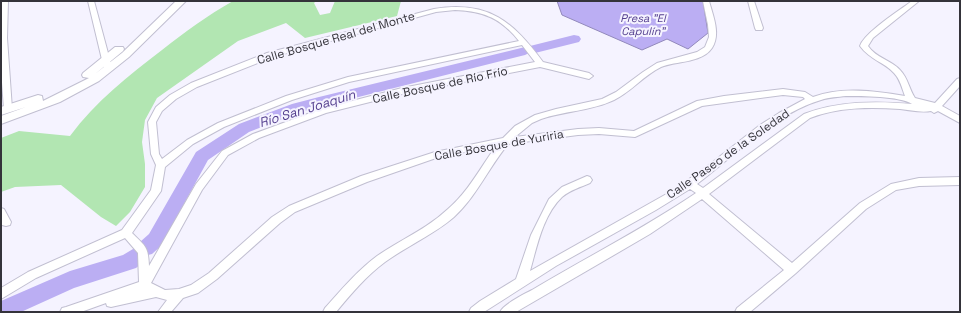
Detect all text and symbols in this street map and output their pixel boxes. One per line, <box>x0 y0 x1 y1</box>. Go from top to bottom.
street label: Calle Bosque Real del Monte <box>255 8 417 68</box>
water label: Presa "El Capulín" <box>620 11 667 38</box>
street label: Calle Bosque de Río Frío <box>371 63 509 107</box>
water label: Río San Joaquín <box>257 85 358 131</box>
street label: Calle Paseo de la Soledad <box>663 105 793 203</box>
street label: Calle Bosque de Yuriria <box>433 126 565 164</box>

